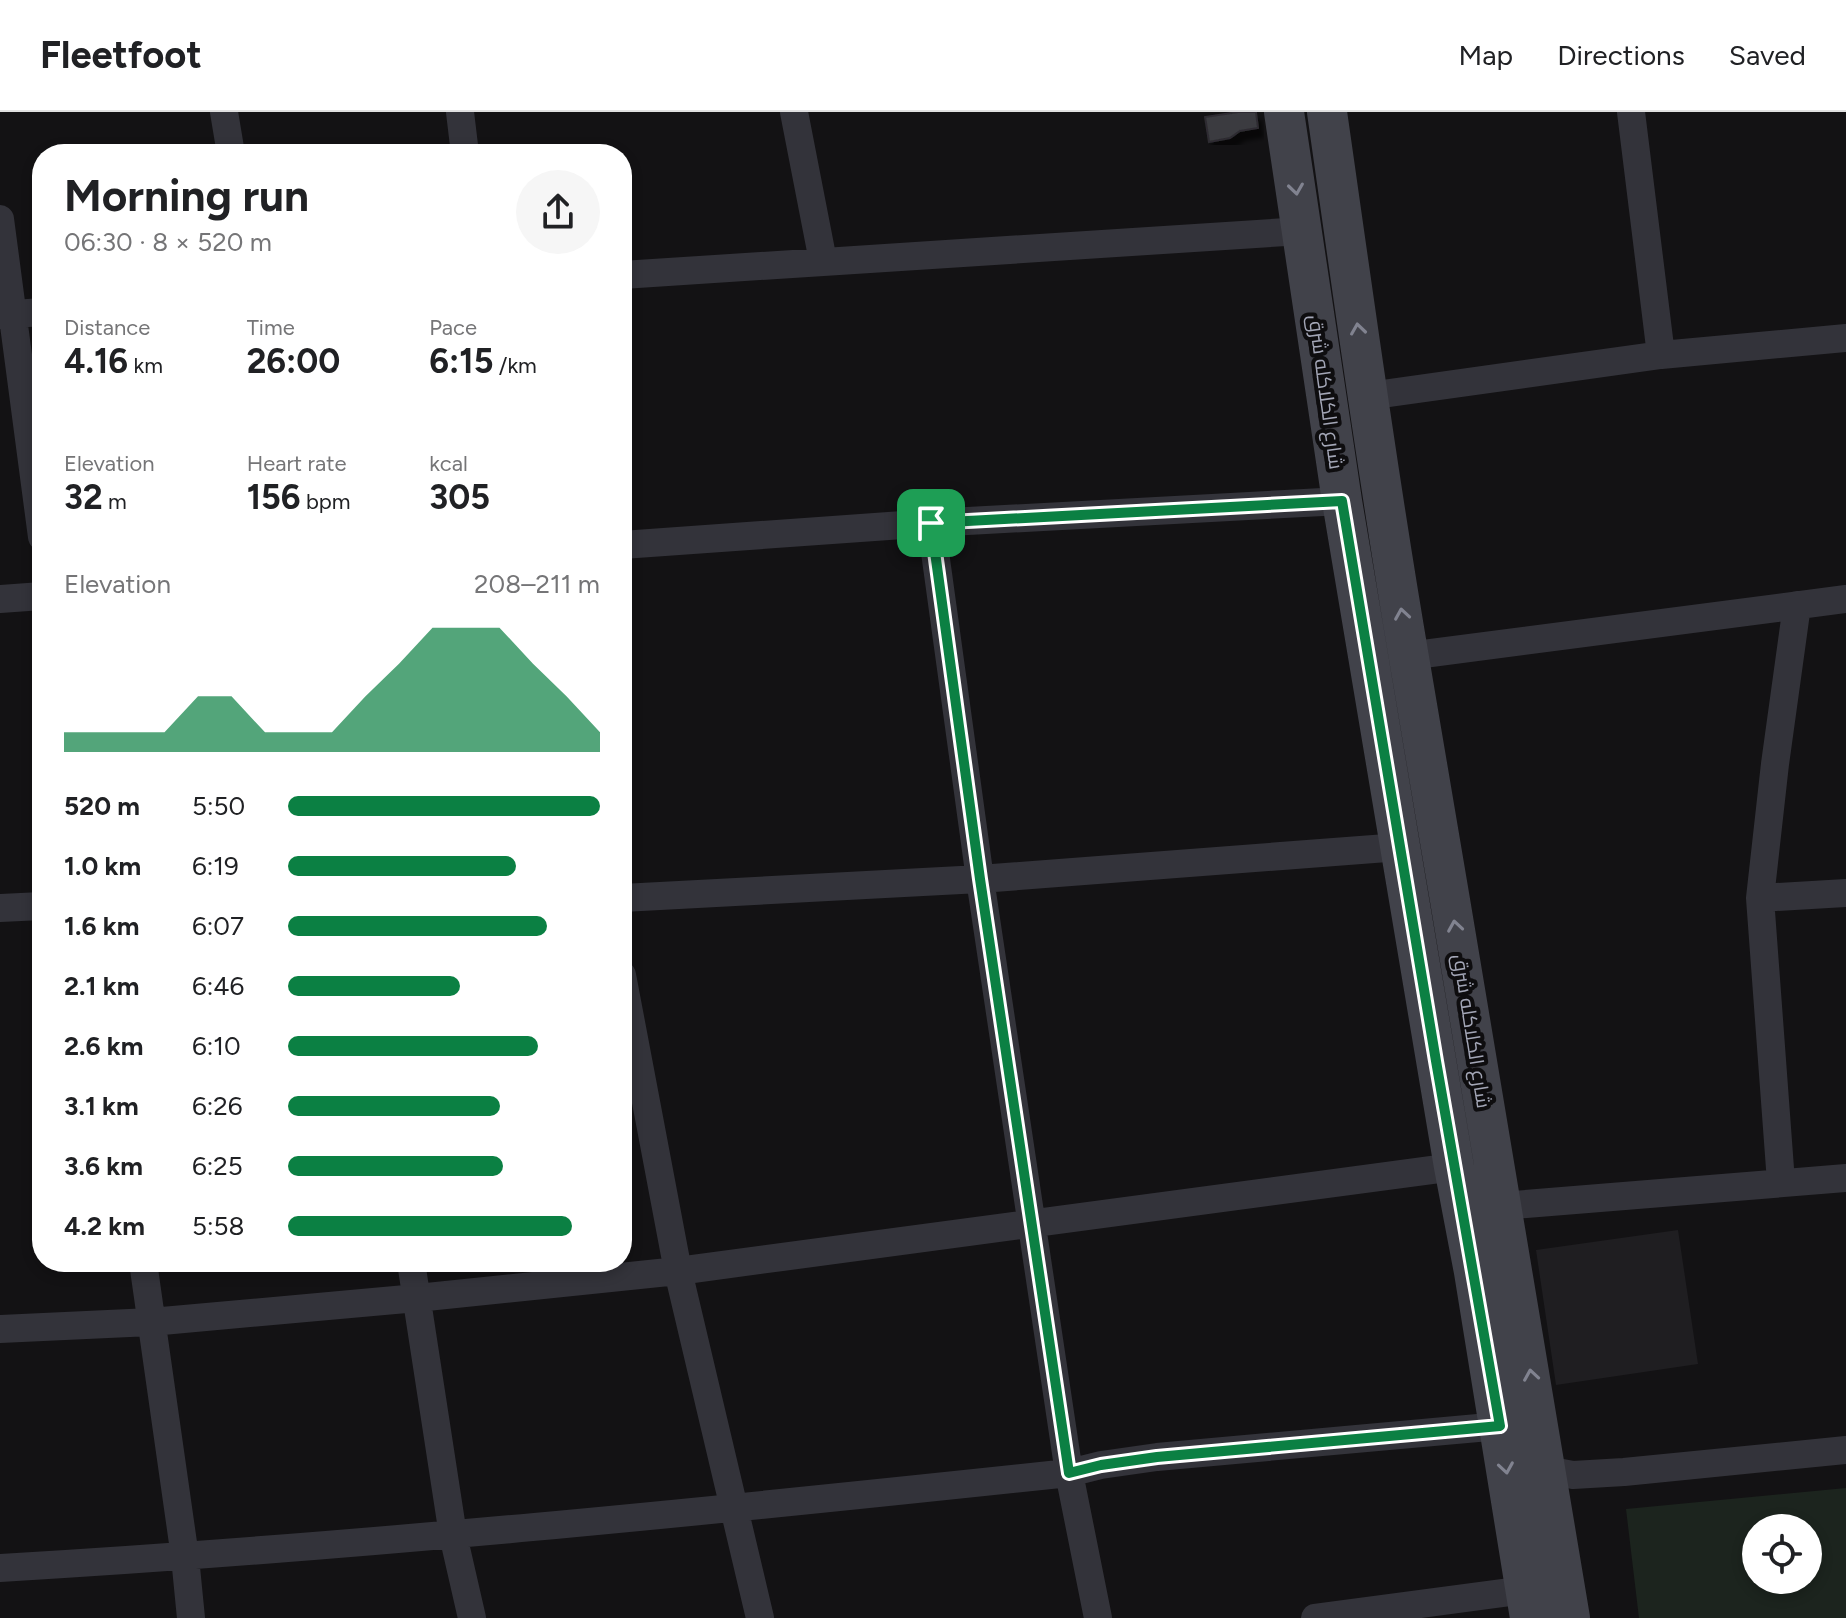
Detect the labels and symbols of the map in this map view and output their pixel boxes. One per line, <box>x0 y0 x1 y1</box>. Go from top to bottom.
one-way arrow <box>1287 182 1304 196</box>
street label: شارع الكلاكله شرق <box>1301 313 1349 471</box>
one-way arrow <box>1350 323 1367 336</box>
pin <box>897 489 965 557</box>
one-way arrow <box>1394 607 1411 621</box>
one-way arrow <box>1447 919 1464 932</box>
street label: شارع الكلاكله شرق <box>1446 952 1496 1110</box>
one-way arrow <box>1523 1368 1540 1382</box>
one-way arrow <box>1497 1461 1514 1475</box>

